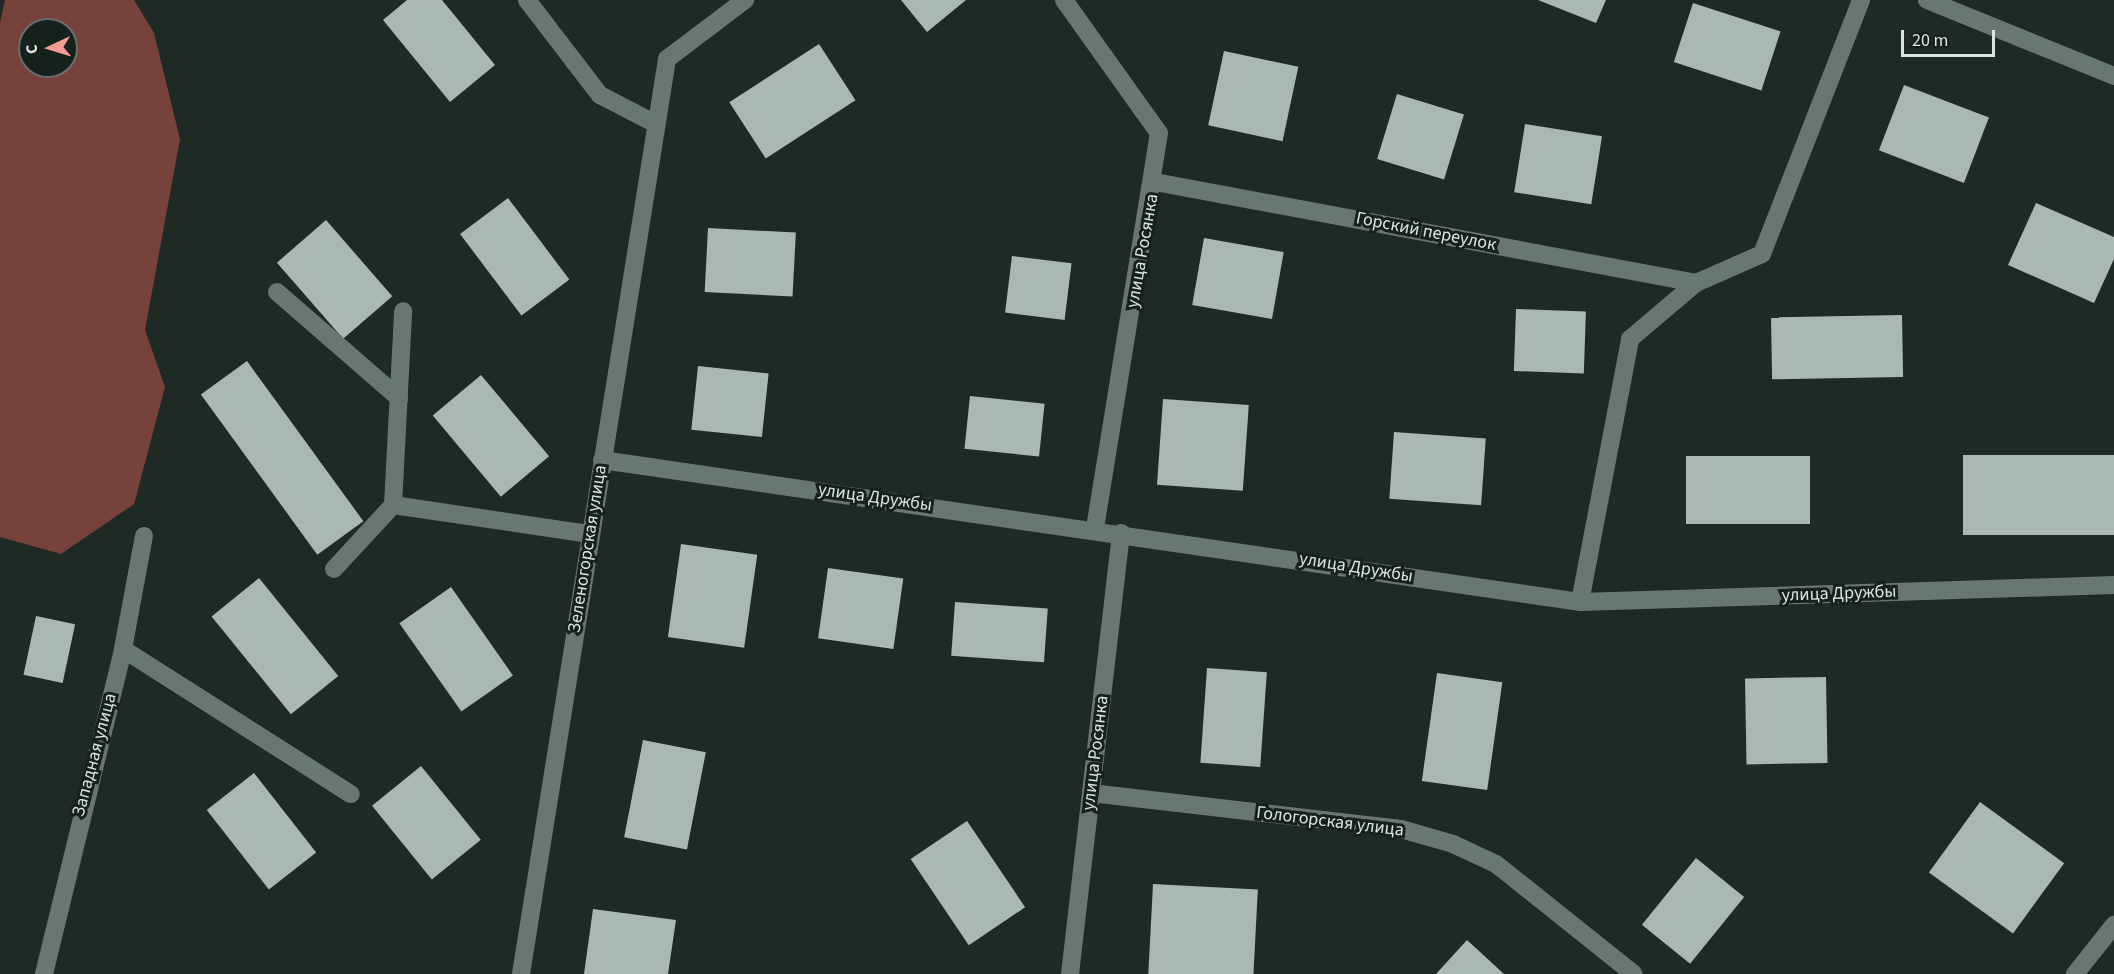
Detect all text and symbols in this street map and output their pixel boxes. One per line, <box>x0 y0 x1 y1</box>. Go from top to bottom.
north arrow <box>18 18 78 78</box>
scale bar <box>1904 18 1998 56</box>
text: 20 m <box>1912 28 1948 53</box>
text: С <box>21 44 43 55</box>
street label: улица Росянка <box>1122 192 1164 310</box>
street label: Горский переулок <box>1354 208 1498 256</box>
street label: Зеленогорская улица <box>564 464 612 634</box>
street label: улица Дружбы <box>817 479 933 517</box>
street label: улица Дружбы <box>1298 548 1414 588</box>
street label: улица Дружбы <box>1781 581 1897 607</box>
street label: Западная улица <box>68 691 122 819</box>
street label: улица Росянка <box>1078 694 1114 812</box>
street label: Гологорская улица <box>1255 802 1405 842</box>

